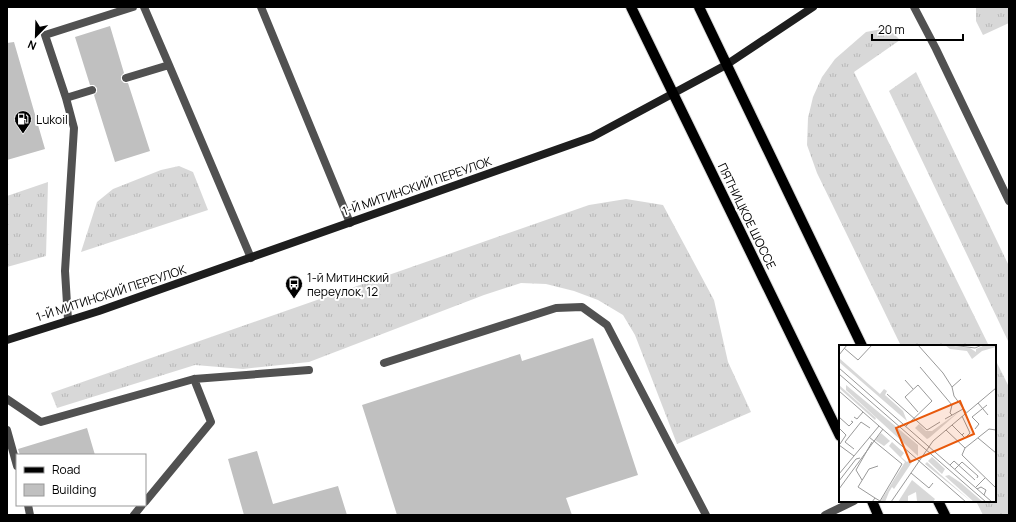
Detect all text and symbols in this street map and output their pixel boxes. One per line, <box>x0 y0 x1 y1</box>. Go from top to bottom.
north arrow <box>16 16 56 56</box>
scale bar <box>872 16 963 42</box>
text: 20 m <box>878 21 905 38</box>
text: N <box>25 37 38 54</box>
fuel station icon: Lukoil <box>13 109 33 134</box>
place label: Lukoil <box>36 111 68 128</box>
street label: 1-Й МИТИНСКИЙ ПЕРЕУЛОК <box>340 152 495 220</box>
street label: ПЯТНИЦКОЕ ШОССЕ <box>714 160 780 272</box>
street label: 1-Й МИТИНСКИЙ ПЕРЕУЛОК <box>34 260 189 325</box>
place label: 1-й Митинский переулок, 12 <box>307 269 389 300</box>
bus stop icon: 1-й Митинский переулок, 12 <box>284 274 304 299</box>
inset map <box>839 345 996 502</box>
legend <box>16 454 146 506</box>
text: Road <box>52 461 80 478</box>
text: Building <box>52 481 96 498</box>

